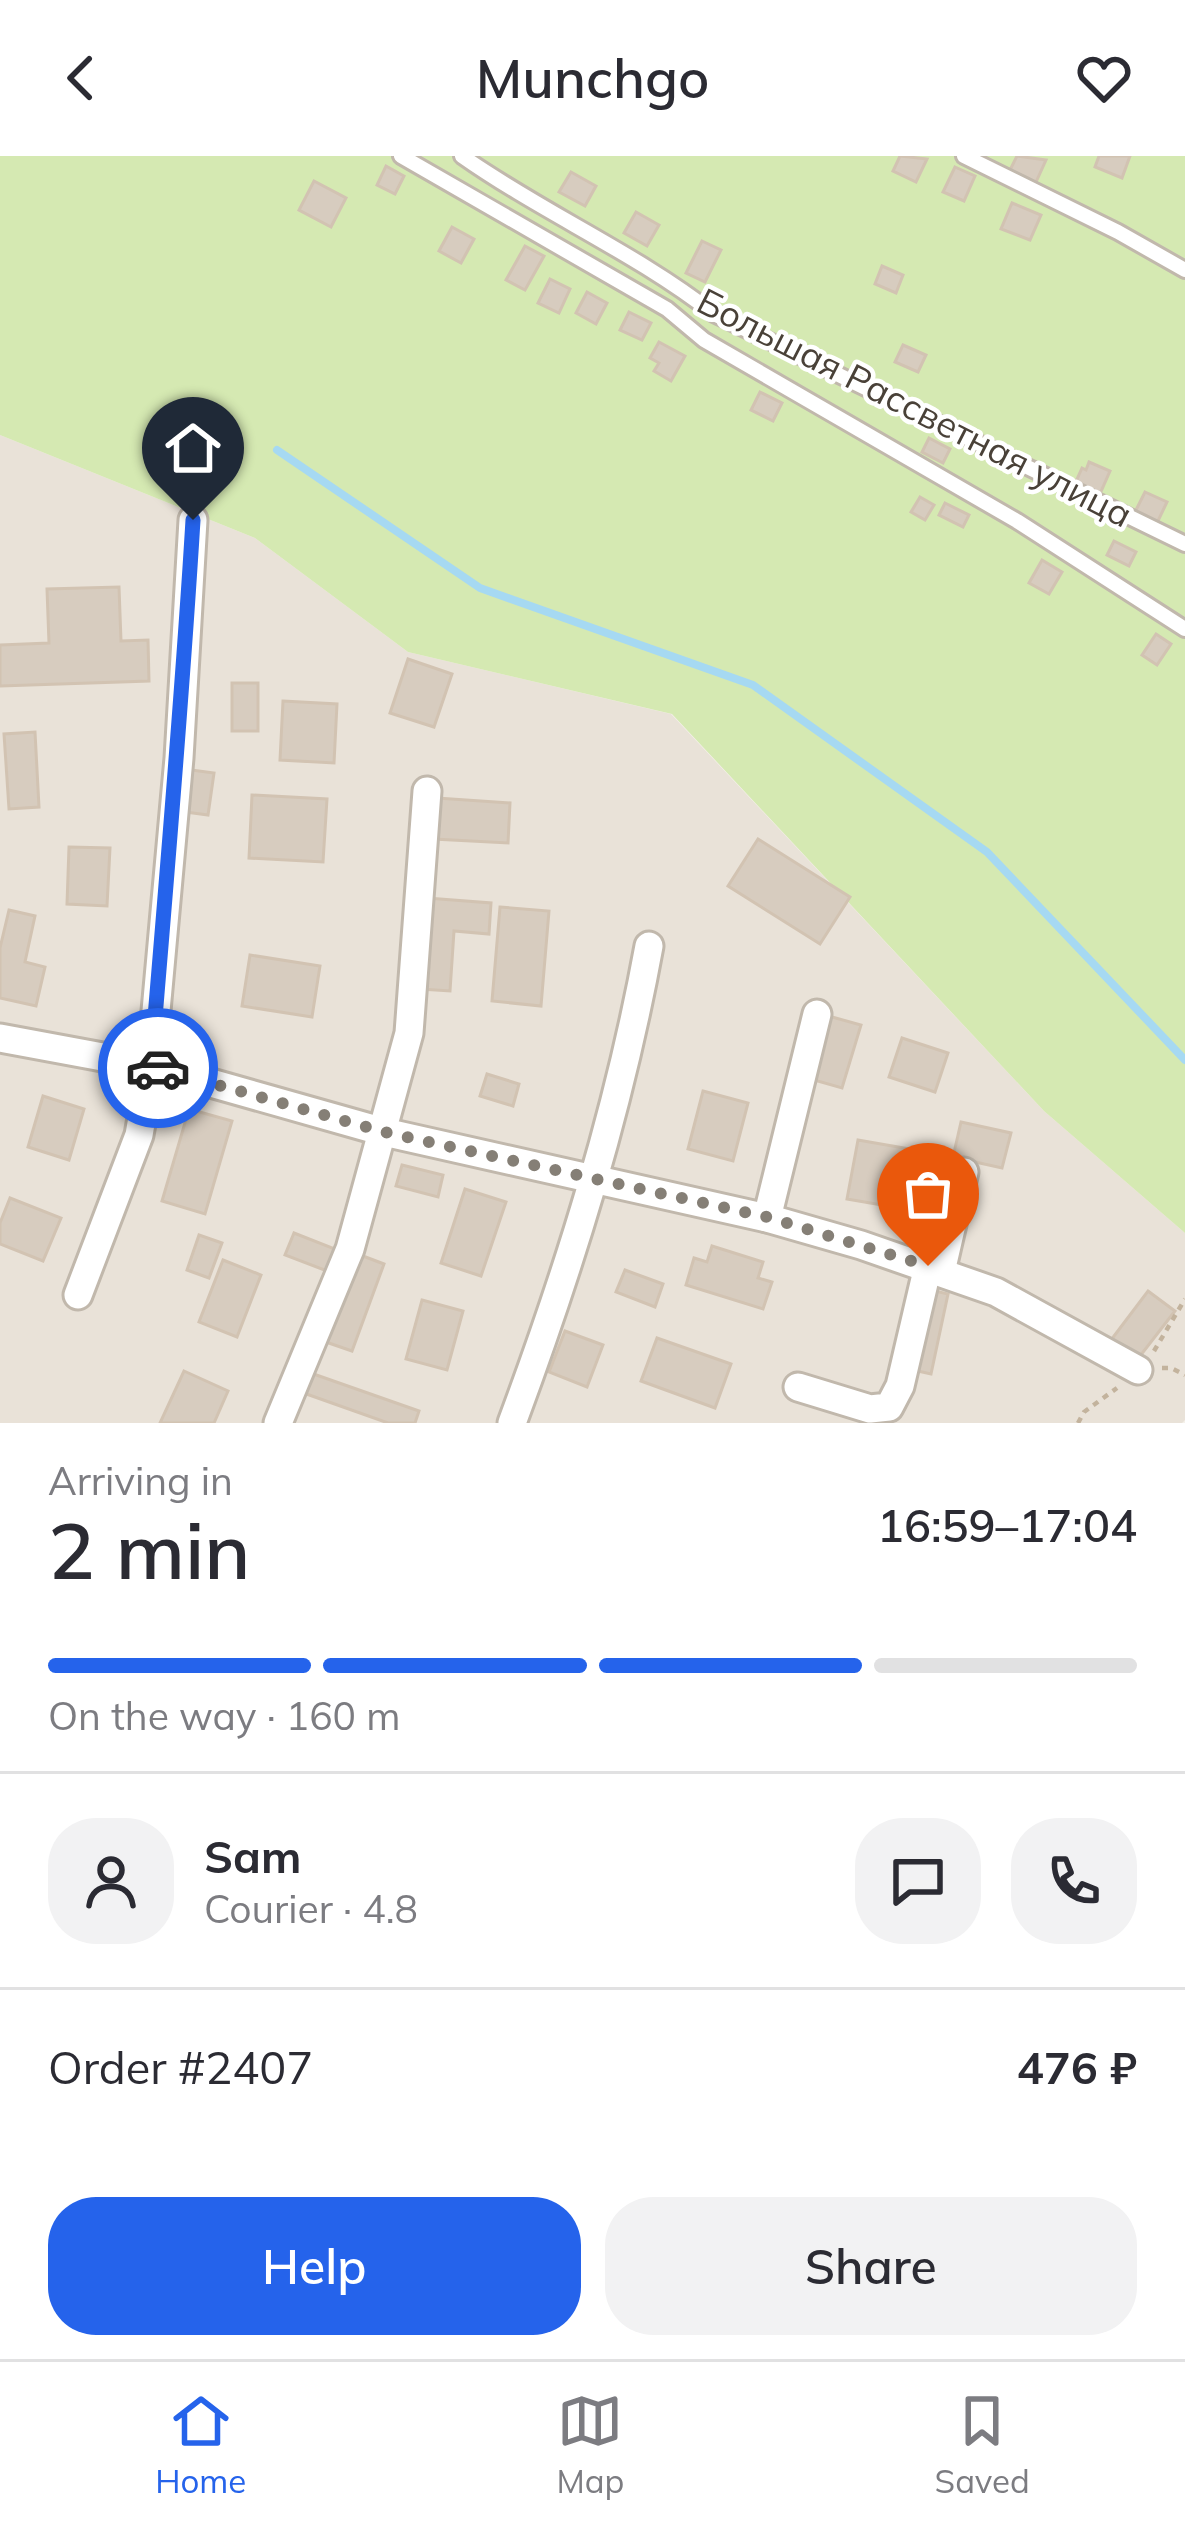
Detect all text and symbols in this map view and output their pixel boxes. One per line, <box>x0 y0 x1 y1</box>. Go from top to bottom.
text: Munchgo <box>476 44 709 112</box>
icon: back <box>48 45 114 111</box>
icon: heart <box>1071 45 1137 111</box>
street label: Большая Рассветная улица <box>690 278 1140 536</box>
pin <box>142 397 244 520</box>
icon: home <box>160 415 226 481</box>
courier <box>98 1008 218 1128</box>
icon: car <box>125 1035 191 1101</box>
pin <box>877 1143 979 1266</box>
icon: bag <box>895 1161 961 1227</box>
text: Arriving in <box>48 1456 233 1505</box>
text: 16:59–17:04 <box>877 1497 1137 1553</box>
text: 2 min <box>48 1501 251 1599</box>
text: On the way · 160 m <box>48 1691 400 1740</box>
button: person <box>48 1818 174 1944</box>
button: chat <box>855 1818 981 1944</box>
button: phone <box>1011 1818 1137 1944</box>
text: Sam <box>204 1828 301 1884</box>
text: Courier · 4.8 <box>204 1884 418 1933</box>
text: Order #2407 <box>48 2039 313 2095</box>
text: 476 ₽ <box>1017 2039 1137 2095</box>
button: Help <box>48 2197 581 2335</box>
button: Share <box>605 2197 1137 2335</box>
tab: Home <box>155 2388 246 2501</box>
tab: Map <box>556 2388 624 2501</box>
tab: Saved <box>935 2388 1030 2501</box>

